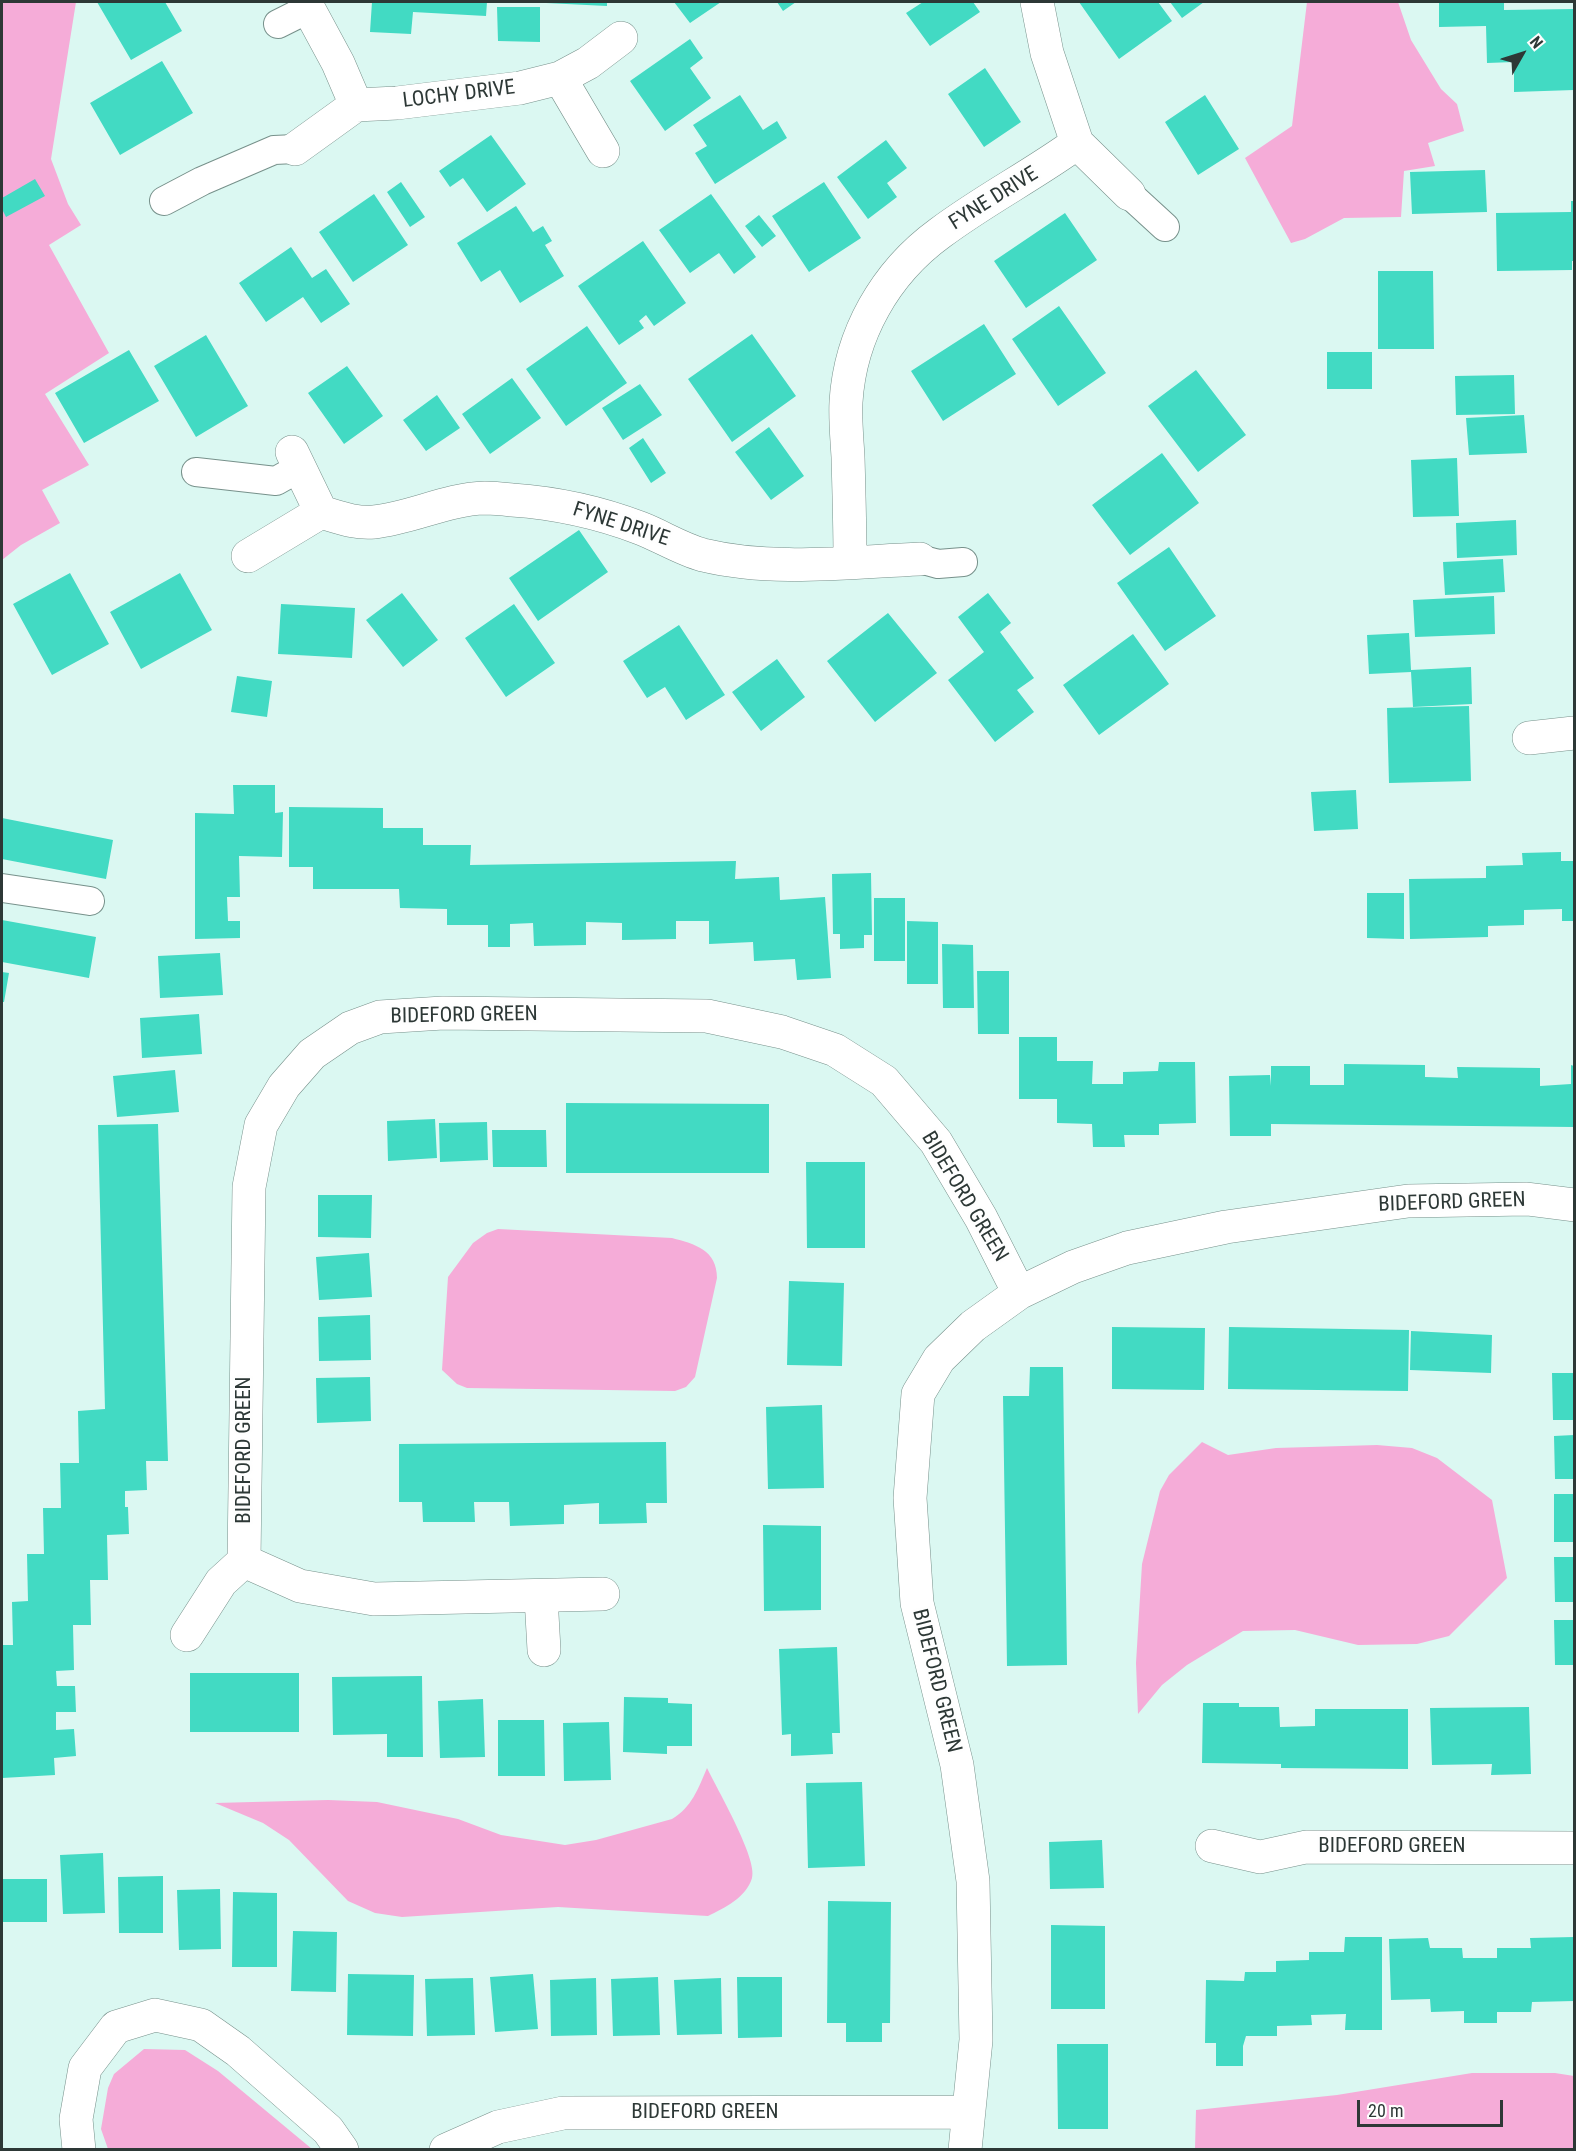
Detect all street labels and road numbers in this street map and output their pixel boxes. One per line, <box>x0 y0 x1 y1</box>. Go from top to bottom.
street label: LOCHY DRIVE <box>401 76 517 114</box>
street label: FYNE DRIVE <box>945 162 1043 236</box>
street label: FYNE DRIVE <box>570 498 672 552</box>
street label: BIDEFORD GREEN <box>390 1002 538 1030</box>
street label: BIDEFORD GREEN <box>915 1127 1013 1267</box>
street label: BIDEFORD GREEN <box>1378 1188 1526 1218</box>
street label: BIDEFORD GREEN <box>232 1376 258 1524</box>
street label: BIDEFORD GREEN <box>906 1607 966 1755</box>
street label: BIDEFORD GREEN <box>1318 1834 1466 1860</box>
street label: BIDEFORD GREEN <box>631 2100 779 2126</box>

